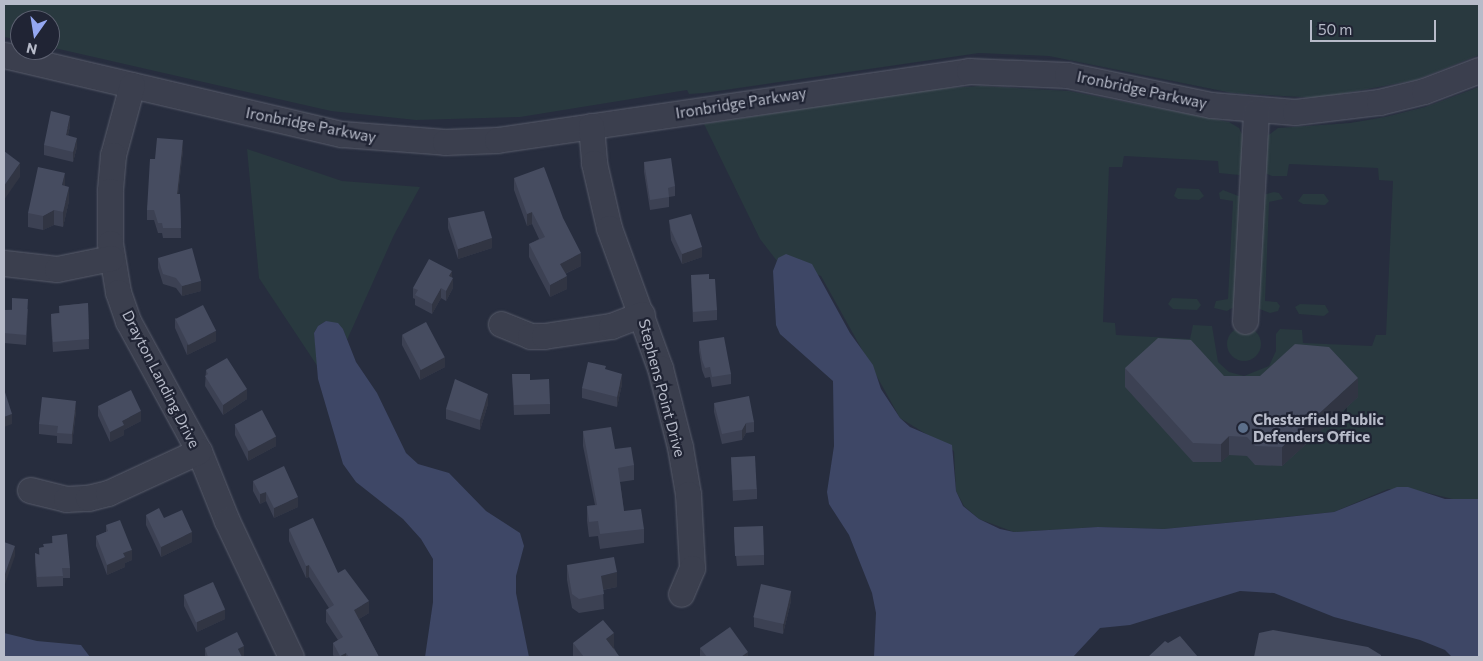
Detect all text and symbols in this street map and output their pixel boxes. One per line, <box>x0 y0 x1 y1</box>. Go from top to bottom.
north arrow <box>10 10 60 60</box>
scale bar <box>1313 10 1439 42</box>
text: 50 m <box>1318 20 1352 38</box>
text: N <box>25 40 39 59</box>
street label: Ironbridge Parkway <box>1075 67 1209 113</box>
street label: Ironbridge Parkway <box>674 84 808 122</box>
street label: Ironbridge Parkway <box>244 104 378 146</box>
street label: Drayton Landing Drive <box>118 307 204 451</box>
street label: Stephens Point Drive <box>635 317 689 459</box>
place label: Chesterfield Public Defenders Office <box>1253 410 1384 445</box>
marker: Chesterfield Public Defenders Office <box>1237 422 1249 434</box>

